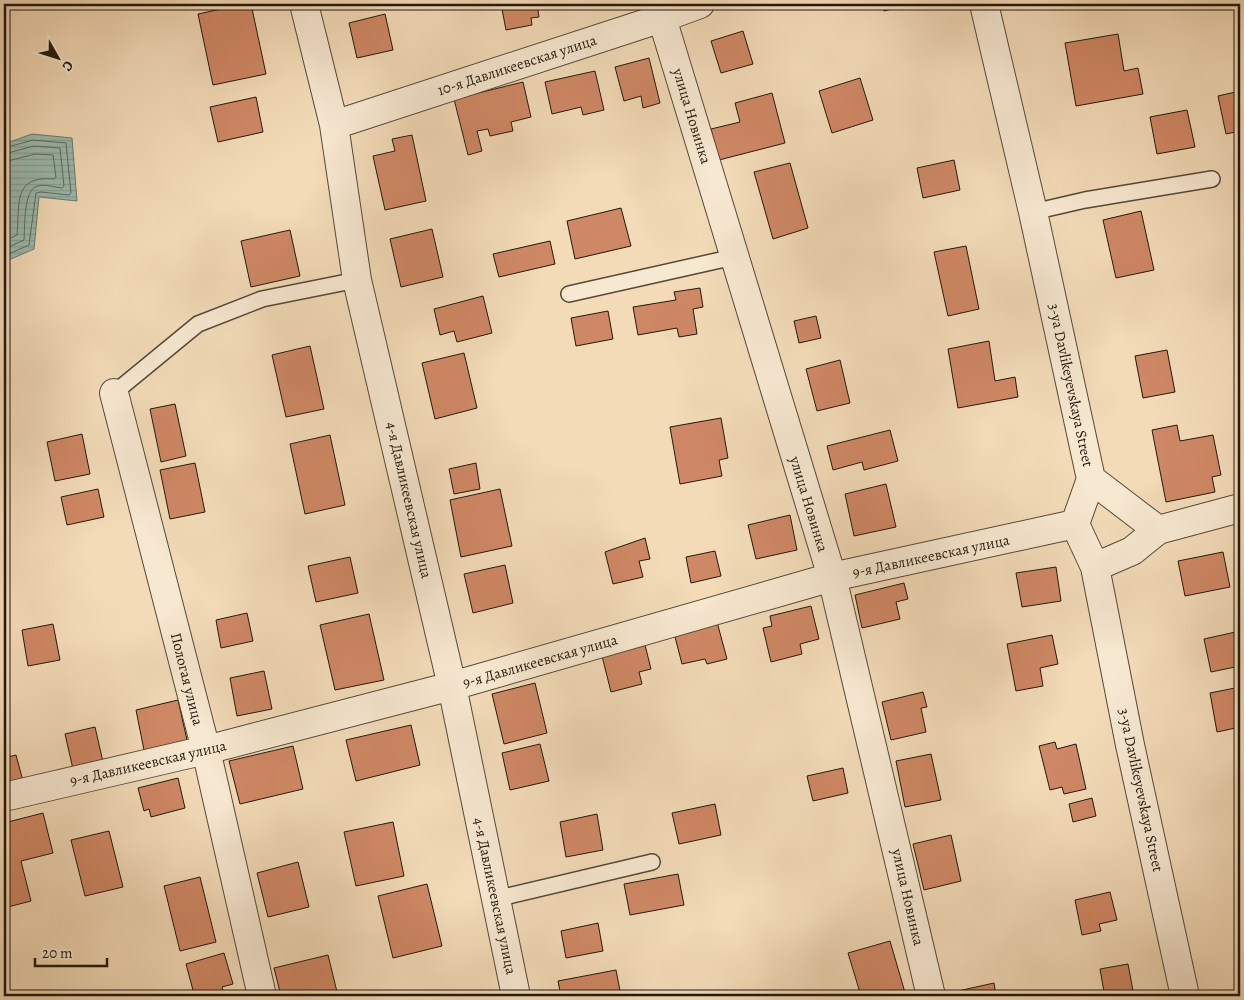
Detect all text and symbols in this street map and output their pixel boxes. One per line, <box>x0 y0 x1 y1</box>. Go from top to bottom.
street label: 10-я Давликеевская улица <box>435 30 599 100</box>
north arrow <box>32 32 82 82</box>
text: С <box>57 57 78 75</box>
street label: улица Новинка <box>668 65 716 166</box>
street label: 3-ya Davlikeyevskaya Street <box>1044 301 1098 469</box>
street label: 4-я Давликеевская улица <box>381 420 437 580</box>
street label: улица Новинка <box>785 453 833 554</box>
street label: 9-я Давликеевская улица <box>851 530 1011 582</box>
street label: 9-я Давликеевская улица <box>460 629 620 693</box>
street label: Пологая улица <box>166 631 208 727</box>
street label: 3-ya Davlikeyevskaya Street <box>1114 706 1168 874</box>
street label: 9-я Давликеевская улица <box>68 735 228 791</box>
street label: 4-я Давликеевская улица <box>469 816 521 976</box>
street label: улица Новинка <box>887 846 929 948</box>
scale bar <box>35 935 108 967</box>
text: 20 m <box>42 943 73 963</box>

